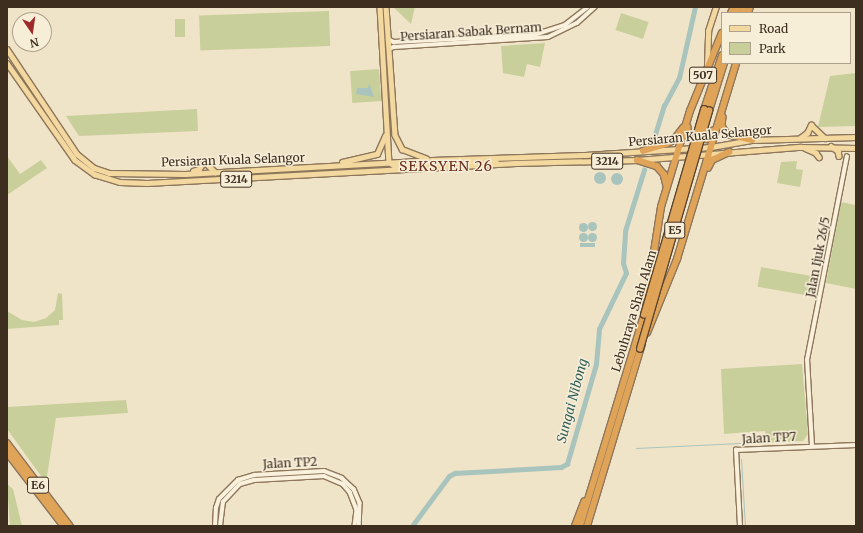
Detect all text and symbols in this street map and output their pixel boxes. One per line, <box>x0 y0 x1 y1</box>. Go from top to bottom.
north arrow <box>12 12 52 52</box>
legend <box>721 12 851 64</box>
street label: Persiaran Sabak Bernam <box>400 20 542 44</box>
text: Road <box>759 21 788 36</box>
text: N <box>29 35 40 51</box>
text: Park <box>759 41 786 56</box>
road number: 507 <box>689 66 717 84</box>
street label: Persiaran Kuala Selangor <box>628 123 772 149</box>
street label: Persiaran Kuala Selangor <box>161 150 305 170</box>
road number: 3214 <box>591 152 623 170</box>
district label: SEKSYEN 26 <box>399 158 493 174</box>
road number: 3214 <box>220 170 252 188</box>
street label: Jalan Ijuk 26/5 <box>803 215 833 299</box>
road number: E5 <box>664 221 686 239</box>
street label: Lebuhraya Shah Alam <box>609 248 659 374</box>
water label: Sungai Nibong <box>554 357 592 445</box>
street label: Jalan TP7 <box>741 429 797 447</box>
street label: Jalan TP2 <box>262 454 318 472</box>
road number: E6 <box>27 476 49 494</box>

